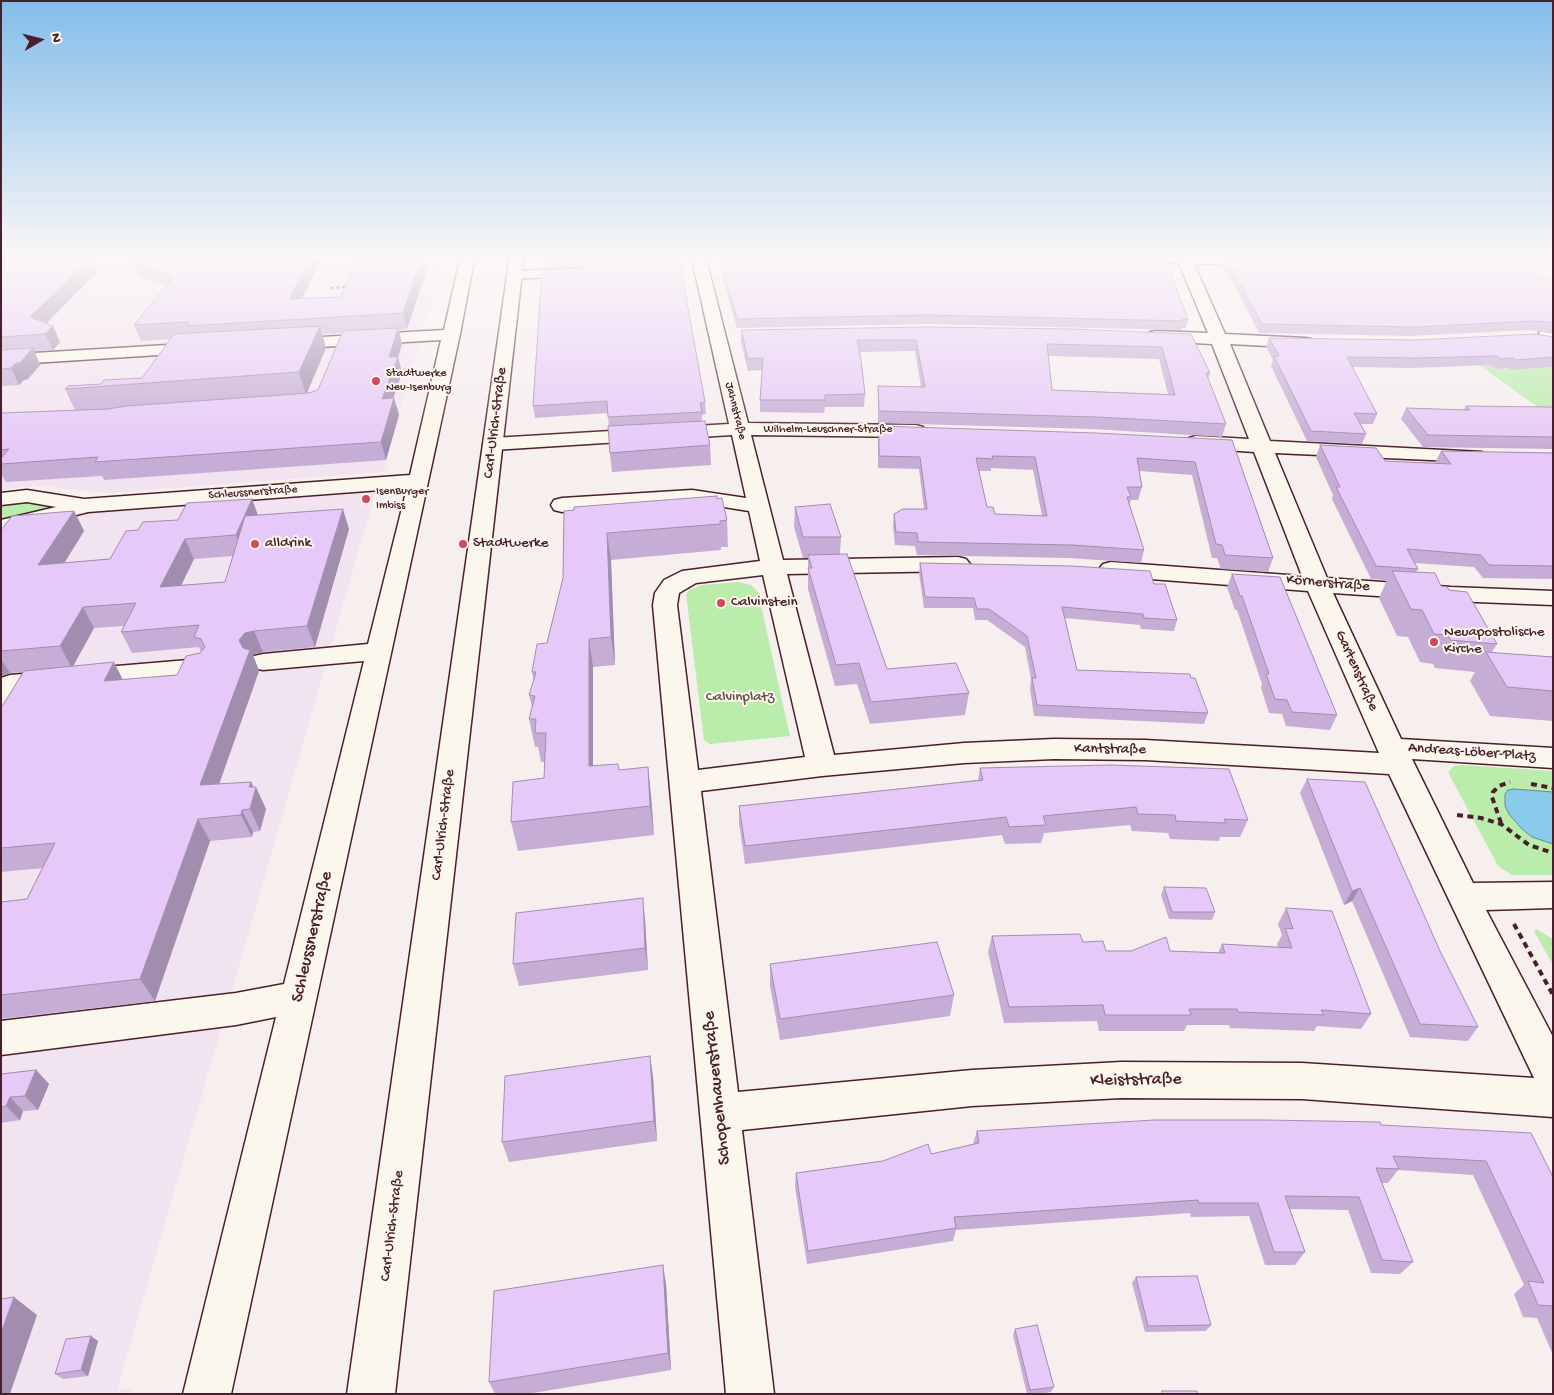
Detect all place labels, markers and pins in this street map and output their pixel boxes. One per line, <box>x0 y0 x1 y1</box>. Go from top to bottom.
place label: Stadtwerke Neu-Isenburg <box>386 367 452 395</box>
marker: Stadtwerke Neu-Isenburg <box>370 375 382 387</box>
place label: IsenBurger Imbiss <box>376 485 428 513</box>
marker: IsenBurger Imbiss <box>360 493 372 505</box>
place label: alldrink <box>265 535 311 553</box>
place label: Stadtwerke <box>473 535 548 553</box>
marker: alldrink <box>249 538 261 550</box>
marker: Stadtwerke <box>457 538 469 550</box>
place label: Calvinstein <box>731 594 798 612</box>
marker: Calvinstein <box>715 597 727 609</box>
place label: Neuapostolische Kirche <box>1444 624 1544 659</box>
marker: Neuapostolische Kirche <box>1428 636 1440 648</box>

